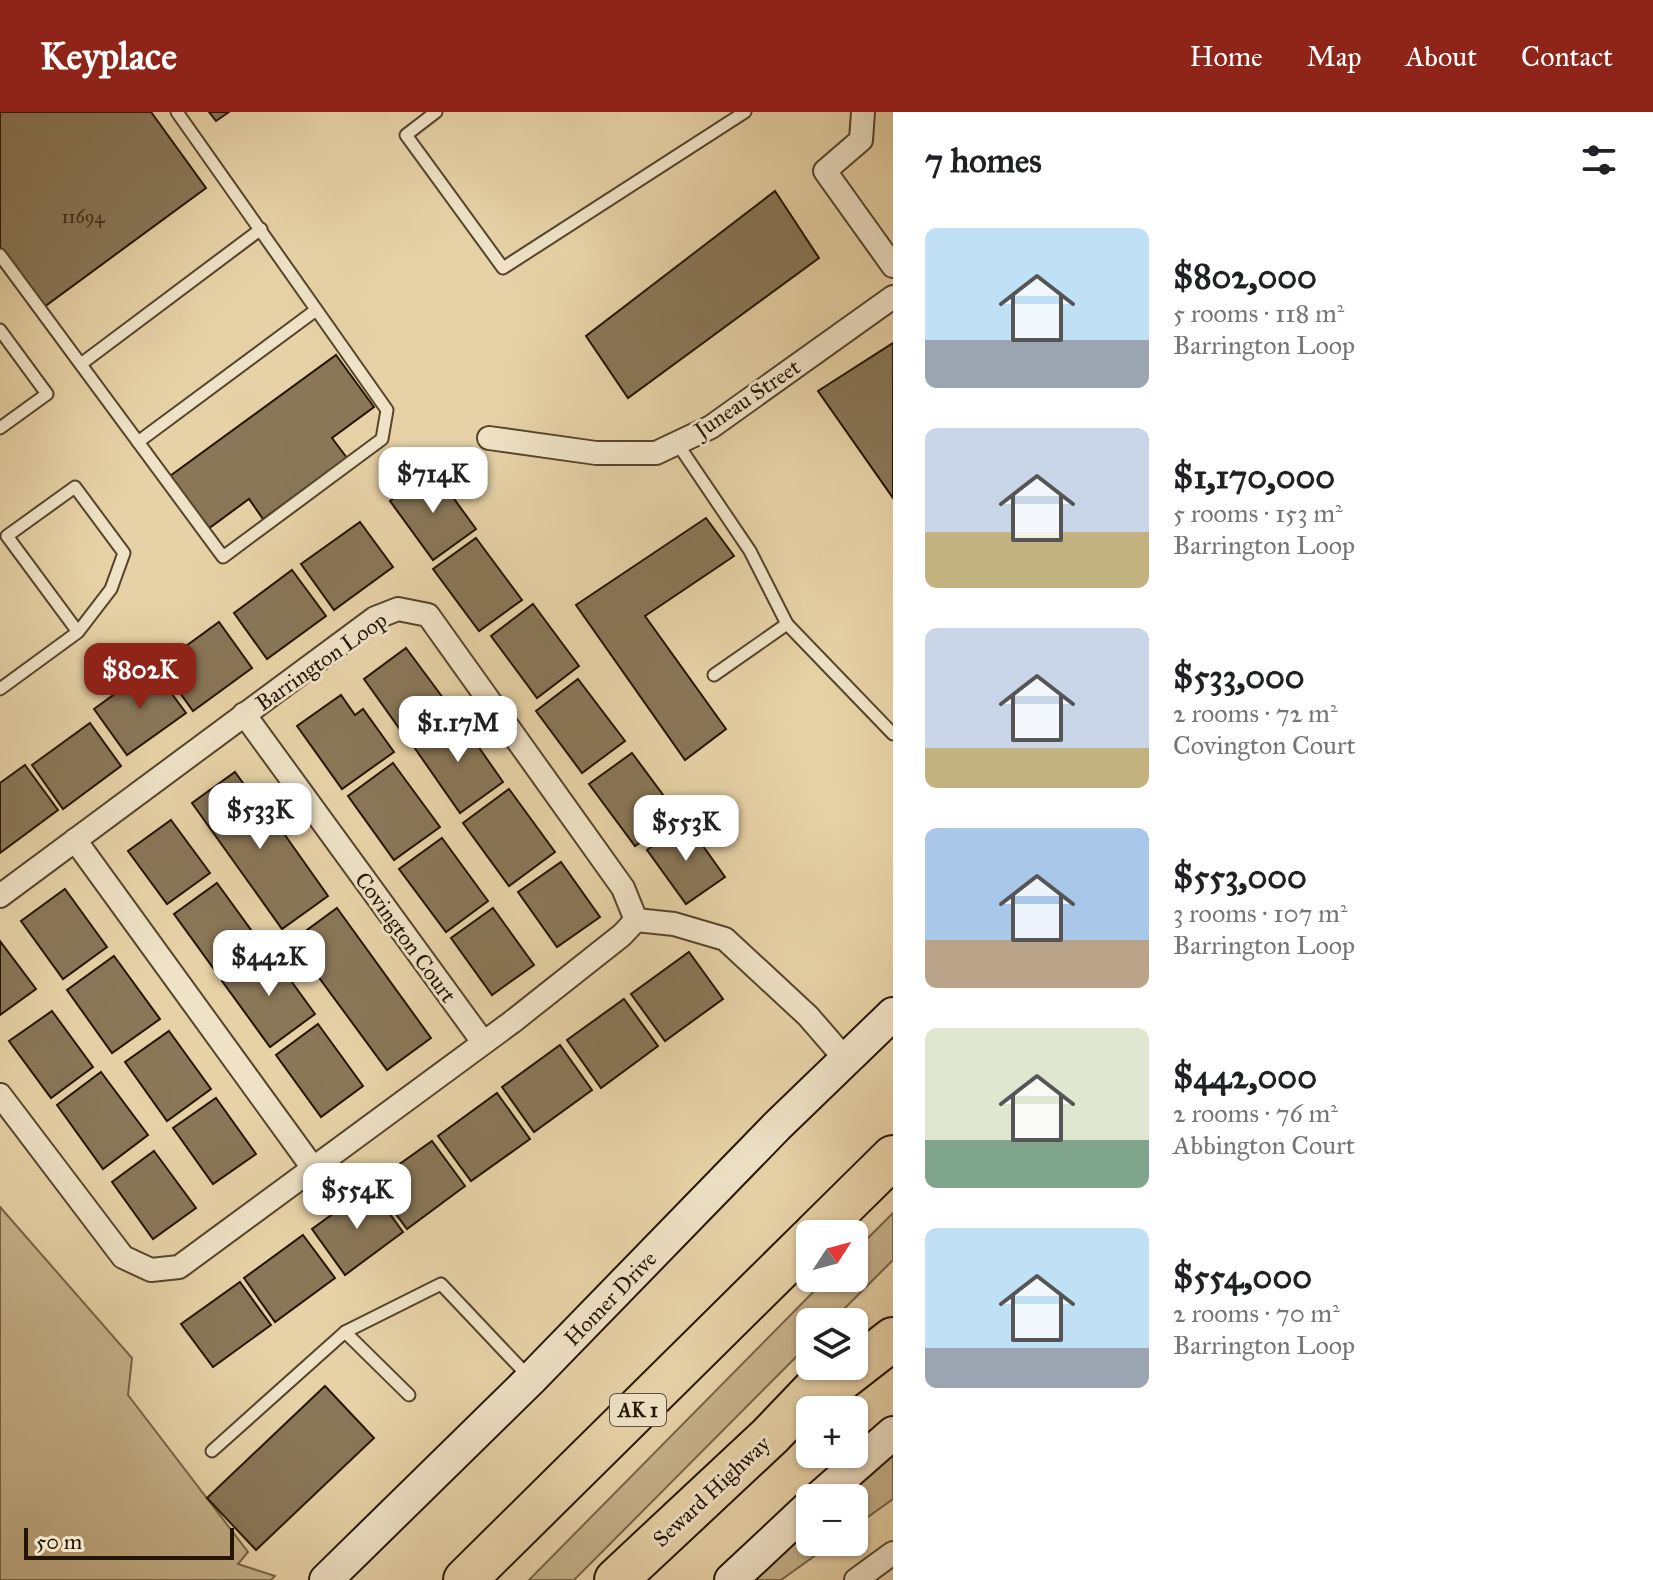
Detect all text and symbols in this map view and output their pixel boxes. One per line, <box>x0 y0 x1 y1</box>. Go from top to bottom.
text: Keyplace <box>40 33 177 79</box>
text: Home <box>1190 39 1263 74</box>
text: Map <box>1307 39 1361 74</box>
text: About <box>1405 39 1477 74</box>
text: Contact <box>1521 39 1613 74</box>
icon: filters <box>1577 138 1621 182</box>
text: 7 homes <box>925 140 1042 181</box>
house number: 11694 <box>61 206 106 228</box>
text: $802,000 <box>1173 256 1317 297</box>
icon: home <box>989 260 1085 356</box>
text: 5 rooms · 118 m² <box>1173 297 1344 329</box>
text: Barrington Loop <box>1173 329 1355 361</box>
street label: Juneau Street <box>688 353 805 445</box>
pin: $714K <box>377 447 489 515</box>
text: $1,170,000 <box>1173 456 1335 497</box>
text: $714K <box>397 457 469 489</box>
icon: home <box>989 460 1085 556</box>
text: 5 rooms · 153 m² <box>1173 497 1343 529</box>
text: Barrington Loop <box>1173 529 1355 561</box>
street label: Barrington Loop <box>250 606 392 717</box>
pin: $802K <box>84 643 196 711</box>
text: $802K <box>102 653 178 685</box>
text: $533,000 <box>1173 656 1305 697</box>
icon: home <box>989 660 1085 756</box>
pin: $1.17M <box>393 696 523 764</box>
text: 2 rooms · 72 m² <box>1173 697 1337 729</box>
text: $1.17M <box>417 706 499 738</box>
text: Covington Court <box>1173 729 1356 761</box>
pin: $533K <box>204 783 316 851</box>
text: $533K <box>227 793 293 825</box>
pin: $553K <box>630 795 742 863</box>
text: $553K <box>652 805 720 837</box>
text: $553,000 <box>1173 856 1307 897</box>
icon: home <box>989 860 1085 956</box>
street label: Covington Court <box>349 867 462 1008</box>
text: 3 rooms · 107 m² <box>1173 897 1348 929</box>
text: Barrington Loop <box>1173 929 1355 961</box>
pin: $442K <box>213 930 325 998</box>
text: $442K <box>231 940 307 972</box>
text: $442,000 <box>1173 1056 1317 1097</box>
icon: home <box>989 1060 1085 1156</box>
text: 2 rooms · 76 m² <box>1173 1097 1338 1129</box>
text: Abbington Court <box>1173 1129 1355 1161</box>
pin: $554K <box>301 1163 413 1231</box>
text: $554K <box>321 1173 393 1205</box>
north arrow <box>796 1220 868 1292</box>
map controls <box>796 1220 868 1556</box>
street label: Homer Drive <box>558 1245 662 1351</box>
text: $554,000 <box>1173 1256 1312 1297</box>
icon: home <box>989 1260 1085 1356</box>
text: 2 rooms · 70 m² <box>1173 1297 1340 1329</box>
button: layers <box>796 1308 868 1380</box>
text: Barrington Loop <box>1173 1329 1355 1361</box>
road number: AK 1 <box>610 1394 666 1426</box>
button: + <box>796 1396 868 1468</box>
street label: Seward Highway <box>647 1430 776 1553</box>
button: − <box>796 1484 868 1556</box>
scale bar <box>24 1524 234 1560</box>
text: 50 m <box>36 1528 82 1555</box>

